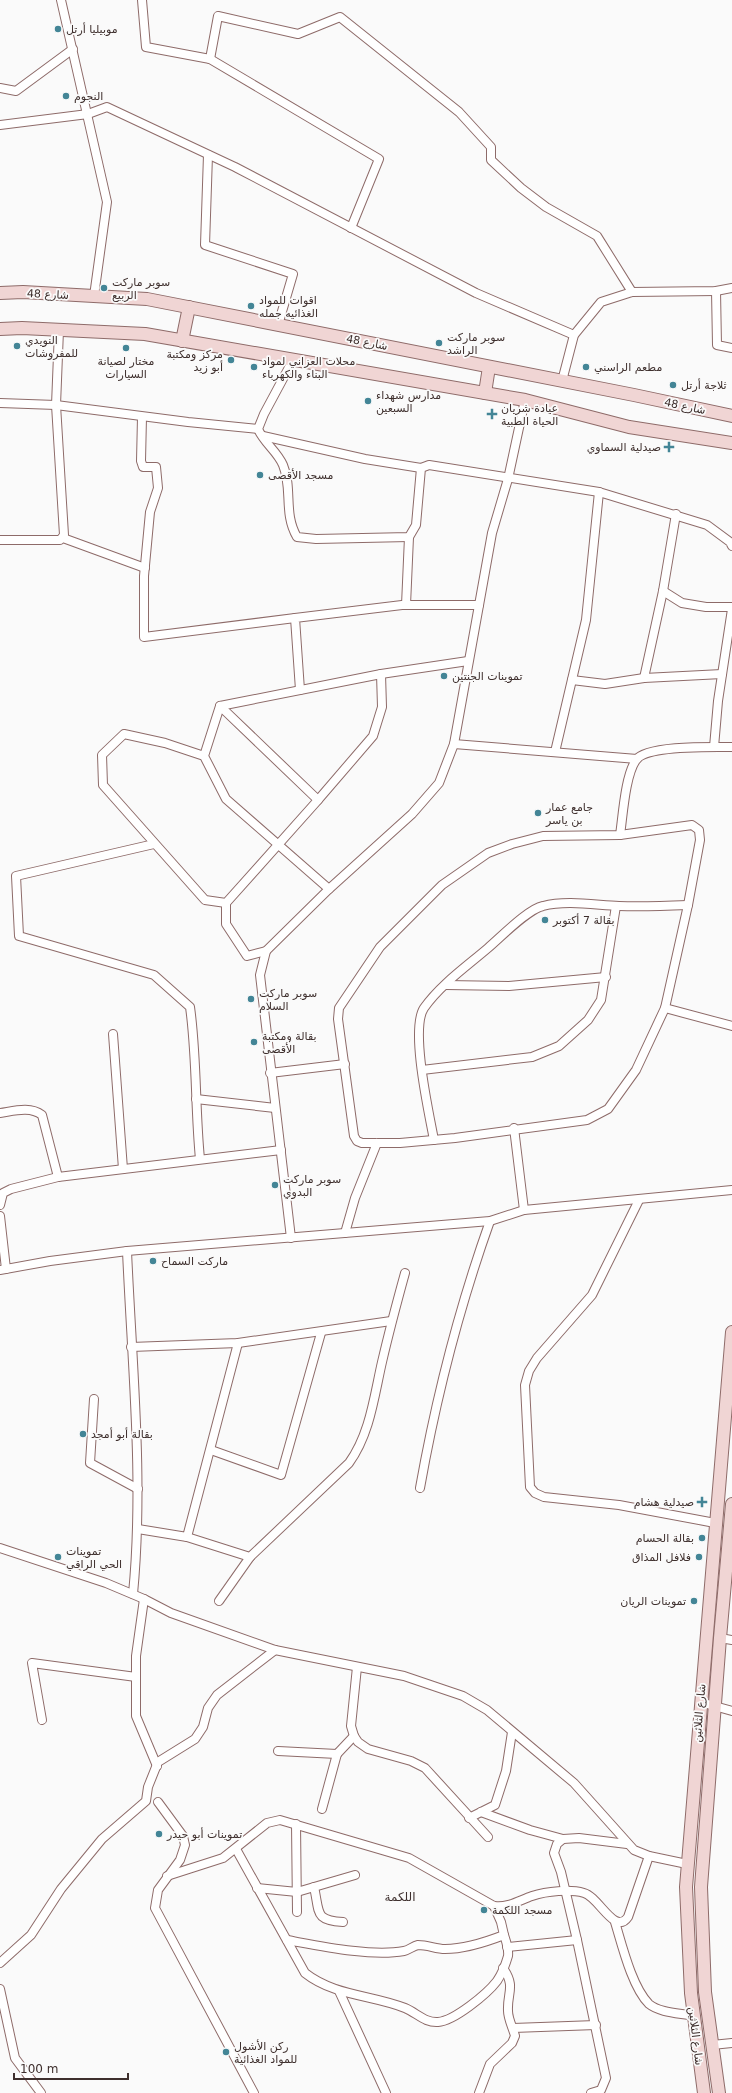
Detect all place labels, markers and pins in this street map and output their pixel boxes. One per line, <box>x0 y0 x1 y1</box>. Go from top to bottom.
place label: موبيليا أرتل <box>66 22 118 36</box>
marker: موبيليا أرتل <box>53 24 63 34</box>
place label: النجوم <box>74 90 103 103</box>
marker: النجوم <box>61 91 71 101</box>
place label: سوبر ماركت الربيع <box>112 276 170 302</box>
marker: سوبر ماركت الربيع <box>99 283 109 293</box>
place label: اقوات للمواد الغذائيه جمله <box>259 294 318 320</box>
marker: اقوات للمواد الغذائيه جمله <box>246 301 256 311</box>
place label: سوبر ماركت الراشد <box>447 331 505 357</box>
place label: النويدي للمفروشات <box>25 334 78 360</box>
marker: سوبر ماركت الراشد <box>434 338 444 348</box>
marker: النويدي للمفروشات <box>12 341 22 351</box>
marker: مختار لصيانة السيارات <box>121 343 131 353</box>
place label: مركز ومكتبة أبو زيد <box>166 348 223 374</box>
place label: مختار لصيانة السيارات <box>98 355 155 381</box>
marker: مركز ومكتبة أبو زيد <box>226 355 236 365</box>
place label: محلات العزاني لمواد البناء والكهرباء <box>262 355 355 381</box>
place label: مطعم الراسني <box>594 361 662 374</box>
marker: محلات العزاني لمواد البناء والكهرباء <box>249 362 259 372</box>
marker: مطعم الراسني <box>581 362 591 372</box>
place label: ثلاجة أرتل <box>681 378 727 392</box>
marker: ثلاجة أرتل <box>668 380 678 390</box>
place label: مدارس شهداء السبعين <box>376 389 441 415</box>
marker: مدارس شهداء السبعين <box>363 396 373 406</box>
place label: عيادة شريان الحياة الطبية <box>501 402 558 428</box>
marker: عيادة شريان الحياة الطبية <box>486 408 498 420</box>
place label: صيدلية السماوي <box>587 441 661 454</box>
marker: صيدلية السماوي <box>664 442 674 452</box>
place label: مسجد الأقصى <box>268 468 333 482</box>
marker: مسجد الأقصى <box>255 470 265 480</box>
place label: تموينات الجنتين <box>452 670 523 683</box>
marker: تموينات الجنتين <box>439 671 449 681</box>
place label: جامع عمار بن ياسر <box>545 801 593 827</box>
marker: جامع عمار بن ياسر <box>533 808 543 818</box>
place label: بقالة 7 أكتوبر <box>552 913 615 927</box>
marker: بقالة 7 أكتوبر <box>540 915 550 925</box>
place label: سوبر ماركت السلام <box>259 987 317 1013</box>
marker: سوبر ماركت السلام <box>246 994 256 1004</box>
place label: بقالة ومكتبة الأقصى <box>262 1030 317 1056</box>
marker: بقالة ومكتبة الأقصى <box>249 1037 259 1047</box>
place label: سوبر ماركت البدوي <box>283 1173 341 1199</box>
marker: سوبر ماركت البدوي <box>270 1180 280 1190</box>
place label: ماركت السماح <box>161 1255 228 1268</box>
marker: ماركت السماح <box>148 1256 158 1266</box>
place label: بقالة أبو أمجد <box>91 1427 153 1441</box>
marker: بقالة أبو أمجد <box>78 1429 88 1439</box>
place label: صيدلية هشام <box>634 1496 694 1509</box>
marker: صيدلية هشام <box>697 1497 707 1507</box>
place label: بقالة الحسام <box>636 1532 694 1545</box>
marker: بقالة الحسام <box>697 1533 707 1543</box>
place label: تموينات الحي الراقي <box>66 1545 122 1571</box>
place label: فلافل المذاق <box>632 1551 691 1564</box>
marker: تموينات الحي الراقي <box>53 1552 63 1562</box>
marker: فلافل المذاق <box>694 1552 704 1562</box>
place label: تموينات الريان <box>620 1595 686 1608</box>
marker: تموينات الريان <box>689 1596 699 1606</box>
place label: تموينات أبو حيدر <box>166 1827 242 1841</box>
marker: تموينات أبو حيدر <box>154 1829 164 1839</box>
place label: مسجد اللكمة <box>492 1904 553 1917</box>
marker: مسجد اللكمة <box>479 1905 489 1915</box>
place label: ركن الأشول للمواد الغذائية <box>234 2039 297 2066</box>
marker: ركن الأشول للمواد الغذائية <box>221 2047 231 2057</box>

